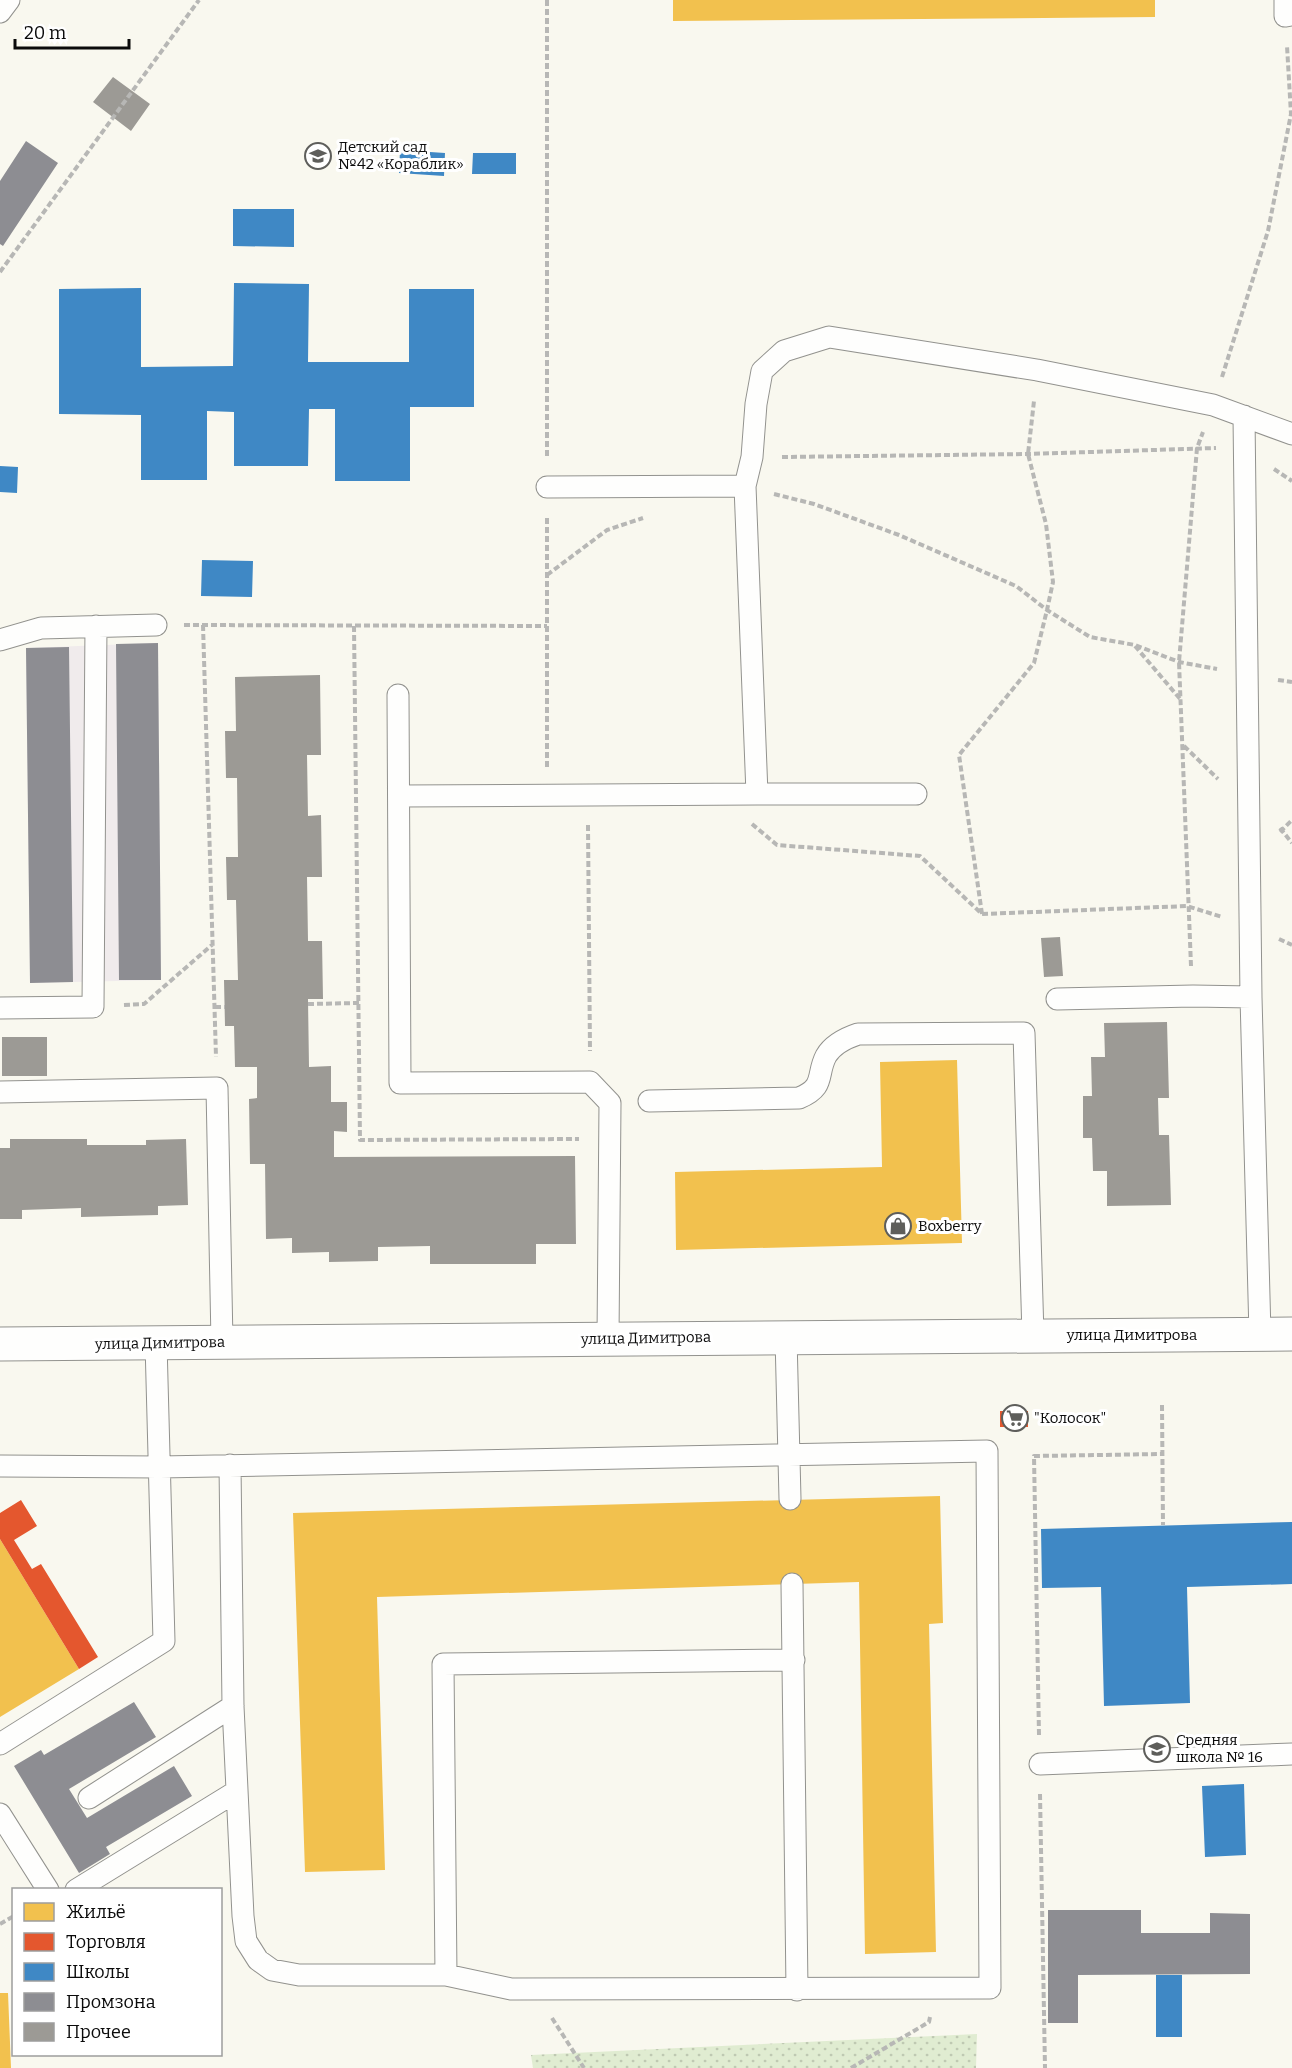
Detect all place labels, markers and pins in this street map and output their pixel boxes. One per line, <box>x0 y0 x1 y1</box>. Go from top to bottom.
place label: Детский сад №42 «Кораблик» <box>338 138 464 173</box>
school or university icon: Детский сад №42 «Кораблик» <box>303 141 333 171</box>
shop icon: Boxberry <box>883 1211 913 1241</box>
place label: Boxberry <box>918 1217 982 1235</box>
supermarket icon: "Колосок" <box>1000 1403 1030 1433</box>
place label: "Колосок" <box>1034 1409 1106 1427</box>
place label: Средняя школа № 16 <box>1176 1731 1263 1766</box>
school or university icon: Средняя школа № 16 <box>1142 1734 1172 1764</box>

